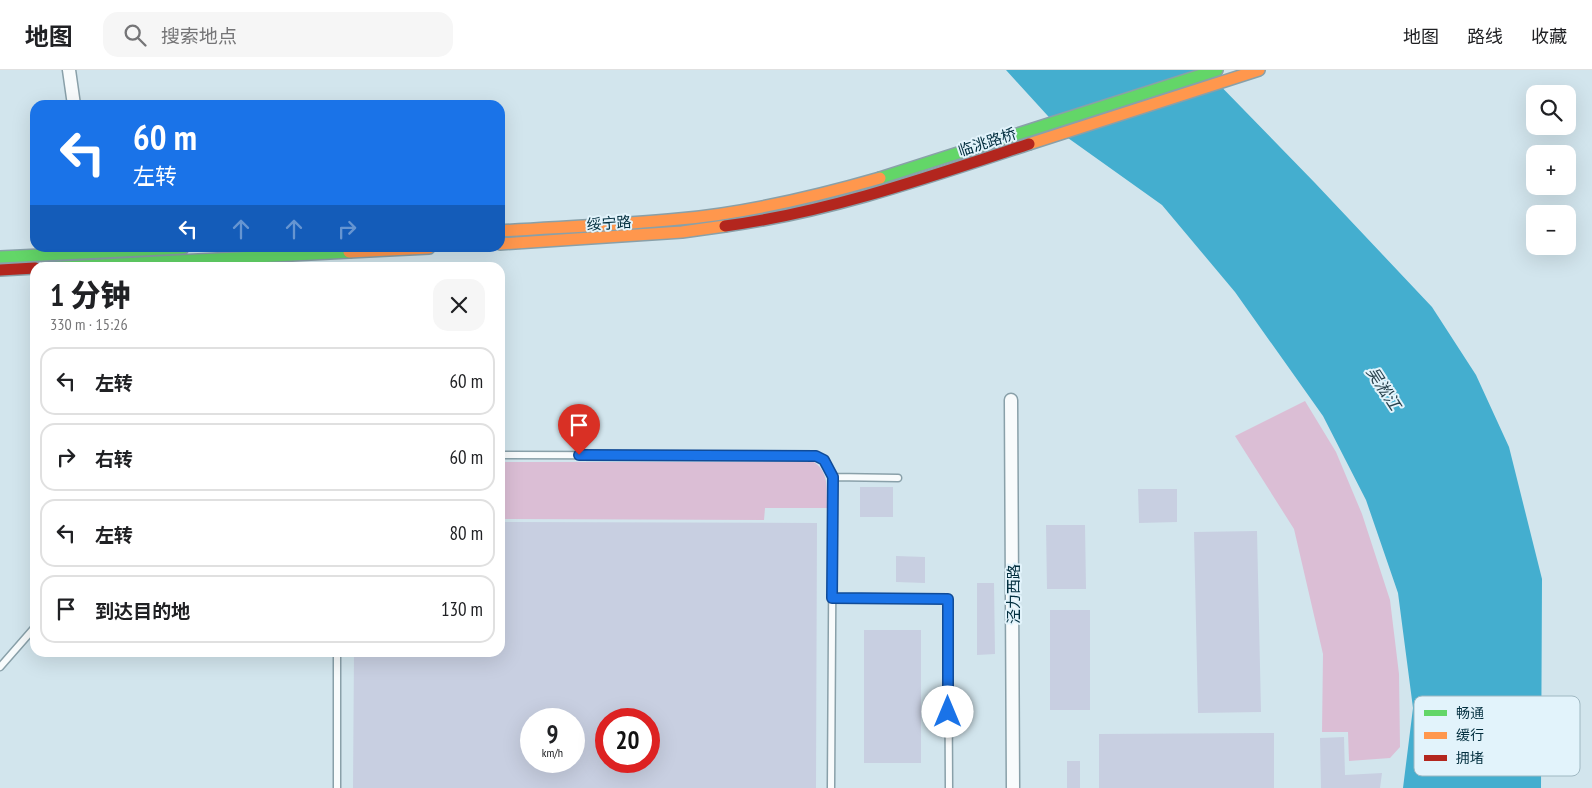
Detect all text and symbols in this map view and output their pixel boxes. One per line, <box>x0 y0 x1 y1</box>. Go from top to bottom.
search box <box>103 12 453 57</box>
text: 地图 <box>25 21 73 52</box>
icon: search <box>121 21 149 49</box>
text: 搜索地点 <box>161 24 237 48</box>
text: 地图 <box>1403 25 1439 48</box>
text: 路线 <box>1467 25 1503 48</box>
text: 收藏 <box>1531 25 1567 48</box>
map controls <box>1526 85 1576 255</box>
button: search <box>1526 85 1576 135</box>
text: 60 m <box>133 114 197 160</box>
icon: left <box>50 120 115 185</box>
street label: 临洮路桥 <box>956 124 1018 160</box>
button: + <box>1526 145 1576 195</box>
text: 左转 <box>133 162 177 190</box>
button: − <box>1526 205 1576 255</box>
street label: 绥宁路 <box>586 212 632 234</box>
icon: left <box>174 215 202 243</box>
icon: ahead <box>227 215 255 243</box>
icon: ahead <box>280 215 308 243</box>
icon: right <box>333 215 361 243</box>
text: 1 分钟 <box>50 275 131 314</box>
button: close <box>433 279 485 331</box>
text: 330 m · 15:26 <box>50 314 128 334</box>
water label: 吴淞江 <box>1363 362 1407 415</box>
icon: left <box>52 367 80 395</box>
text: 60 m <box>450 369 483 393</box>
text: 左转 <box>95 371 133 395</box>
pin <box>558 404 600 455</box>
icon: arrive <box>565 411 593 439</box>
icon: right <box>52 443 80 471</box>
text: 60 m <box>450 445 483 469</box>
text: 右转 <box>95 447 133 471</box>
icon: left <box>52 519 80 547</box>
text: 80 m <box>450 521 483 545</box>
text: 左转 <box>95 523 133 547</box>
street label: 泾力西路 <box>1004 564 1023 624</box>
icon: arrive <box>52 595 80 623</box>
text: 130 m <box>441 597 483 621</box>
text: 到达目的地 <box>95 599 190 623</box>
position arrow <box>921 685 973 737</box>
legend <box>1414 696 1580 776</box>
text: 畅通 <box>1456 704 1484 722</box>
speed limit sign: 20 <box>595 708 660 773</box>
text: 9 <box>547 718 558 750</box>
text: 缓行 <box>1456 726 1484 744</box>
text: km/h <box>542 745 563 760</box>
text: 拥堵 <box>1456 749 1484 767</box>

